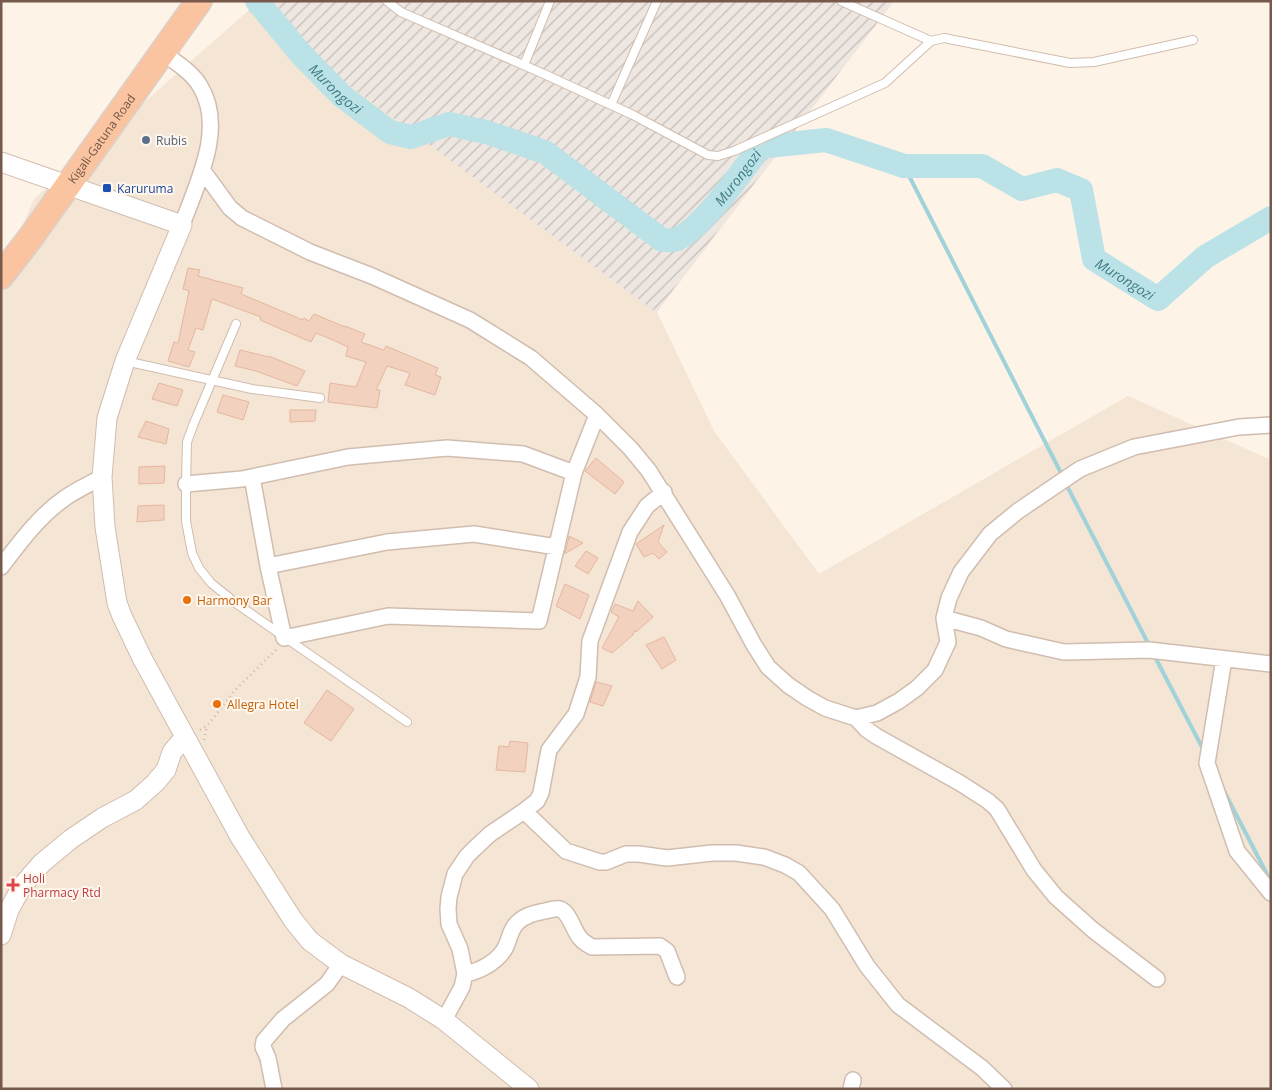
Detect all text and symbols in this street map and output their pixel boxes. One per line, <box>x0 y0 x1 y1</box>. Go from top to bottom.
water label: Murongozi <box>305 59 367 118</box>
street label: Kigali-Gatuna Road <box>63 90 139 187</box>
place label: Rubis <box>156 132 187 149</box>
marker: Rubis <box>140 134 152 146</box>
water label: Murongozi <box>710 145 765 210</box>
place label: Karuruma <box>117 180 173 197</box>
marker: Karuruma <box>101 182 113 194</box>
water label: Murongozi <box>1092 253 1159 304</box>
place label: Harmony Bar <box>197 592 272 609</box>
marker: Harmony Bar <box>181 594 193 606</box>
place label: Allegra Hotel <box>227 696 299 713</box>
marker: Allegra Hotel <box>211 698 223 710</box>
place label: Holi Pharmacy Rtd <box>23 870 101 901</box>
marker: Holi Pharmacy Rtd <box>7 879 19 891</box>

